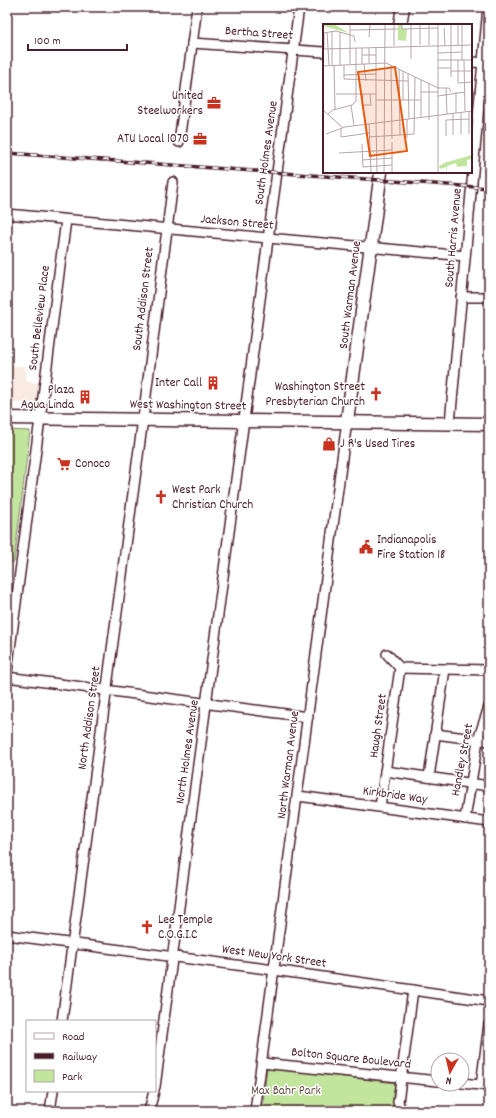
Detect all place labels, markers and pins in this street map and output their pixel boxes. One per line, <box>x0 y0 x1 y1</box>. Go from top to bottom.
place label: United Steelworkers <box>138 87 203 121</box>
office icon: United Steelworkers <box>206 95 222 111</box>
place label: ATU Local 1070 <box>117 130 189 149</box>
office icon: ATU Local 1070 <box>192 131 208 147</box>
place label: Inter Call <box>155 374 202 393</box>
building icon: Inter Call <box>205 375 221 391</box>
place label: Washington Street Presbyterian Church <box>265 378 365 412</box>
place label: Plaza Agua Linda <box>21 381 75 415</box>
church icon: Washington Street Presbyterian Church <box>368 386 384 402</box>
building icon: Plaza Agua Linda <box>77 389 93 405</box>
place label: J R's Used Tires <box>340 435 415 454</box>
shop icon: J R's Used Tires <box>321 436 337 452</box>
place label: Conoco <box>75 455 110 474</box>
supermarket icon: Conoco <box>56 456 72 472</box>
place label: West Park Christian Church <box>172 481 253 515</box>
church icon: West Park Christian Church <box>153 489 169 505</box>
place label: Indianapolis Fire Station 18 <box>377 531 445 565</box>
public building icon: Indianapolis Fire Station 18 <box>358 539 374 555</box>
place label: Lee Temple C.O.G.I.C <box>158 911 213 945</box>
church icon: Lee Temple C.O.G.I.C <box>139 919 155 935</box>

